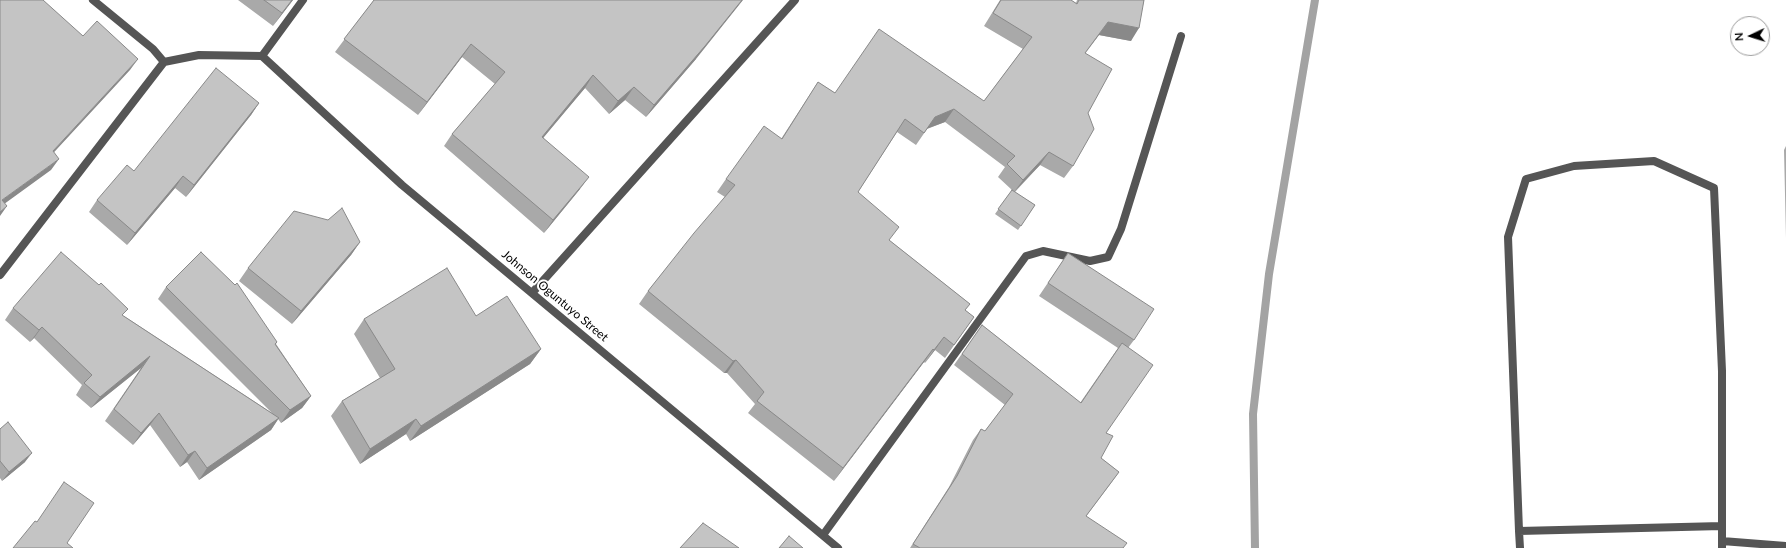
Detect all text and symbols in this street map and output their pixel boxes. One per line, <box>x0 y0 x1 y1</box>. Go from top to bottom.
north arrow <box>1730 16 1770 56</box>
text: N <box>1732 32 1745 41</box>
street label: Johnson Oguntuyo Street <box>499 247 611 345</box>

